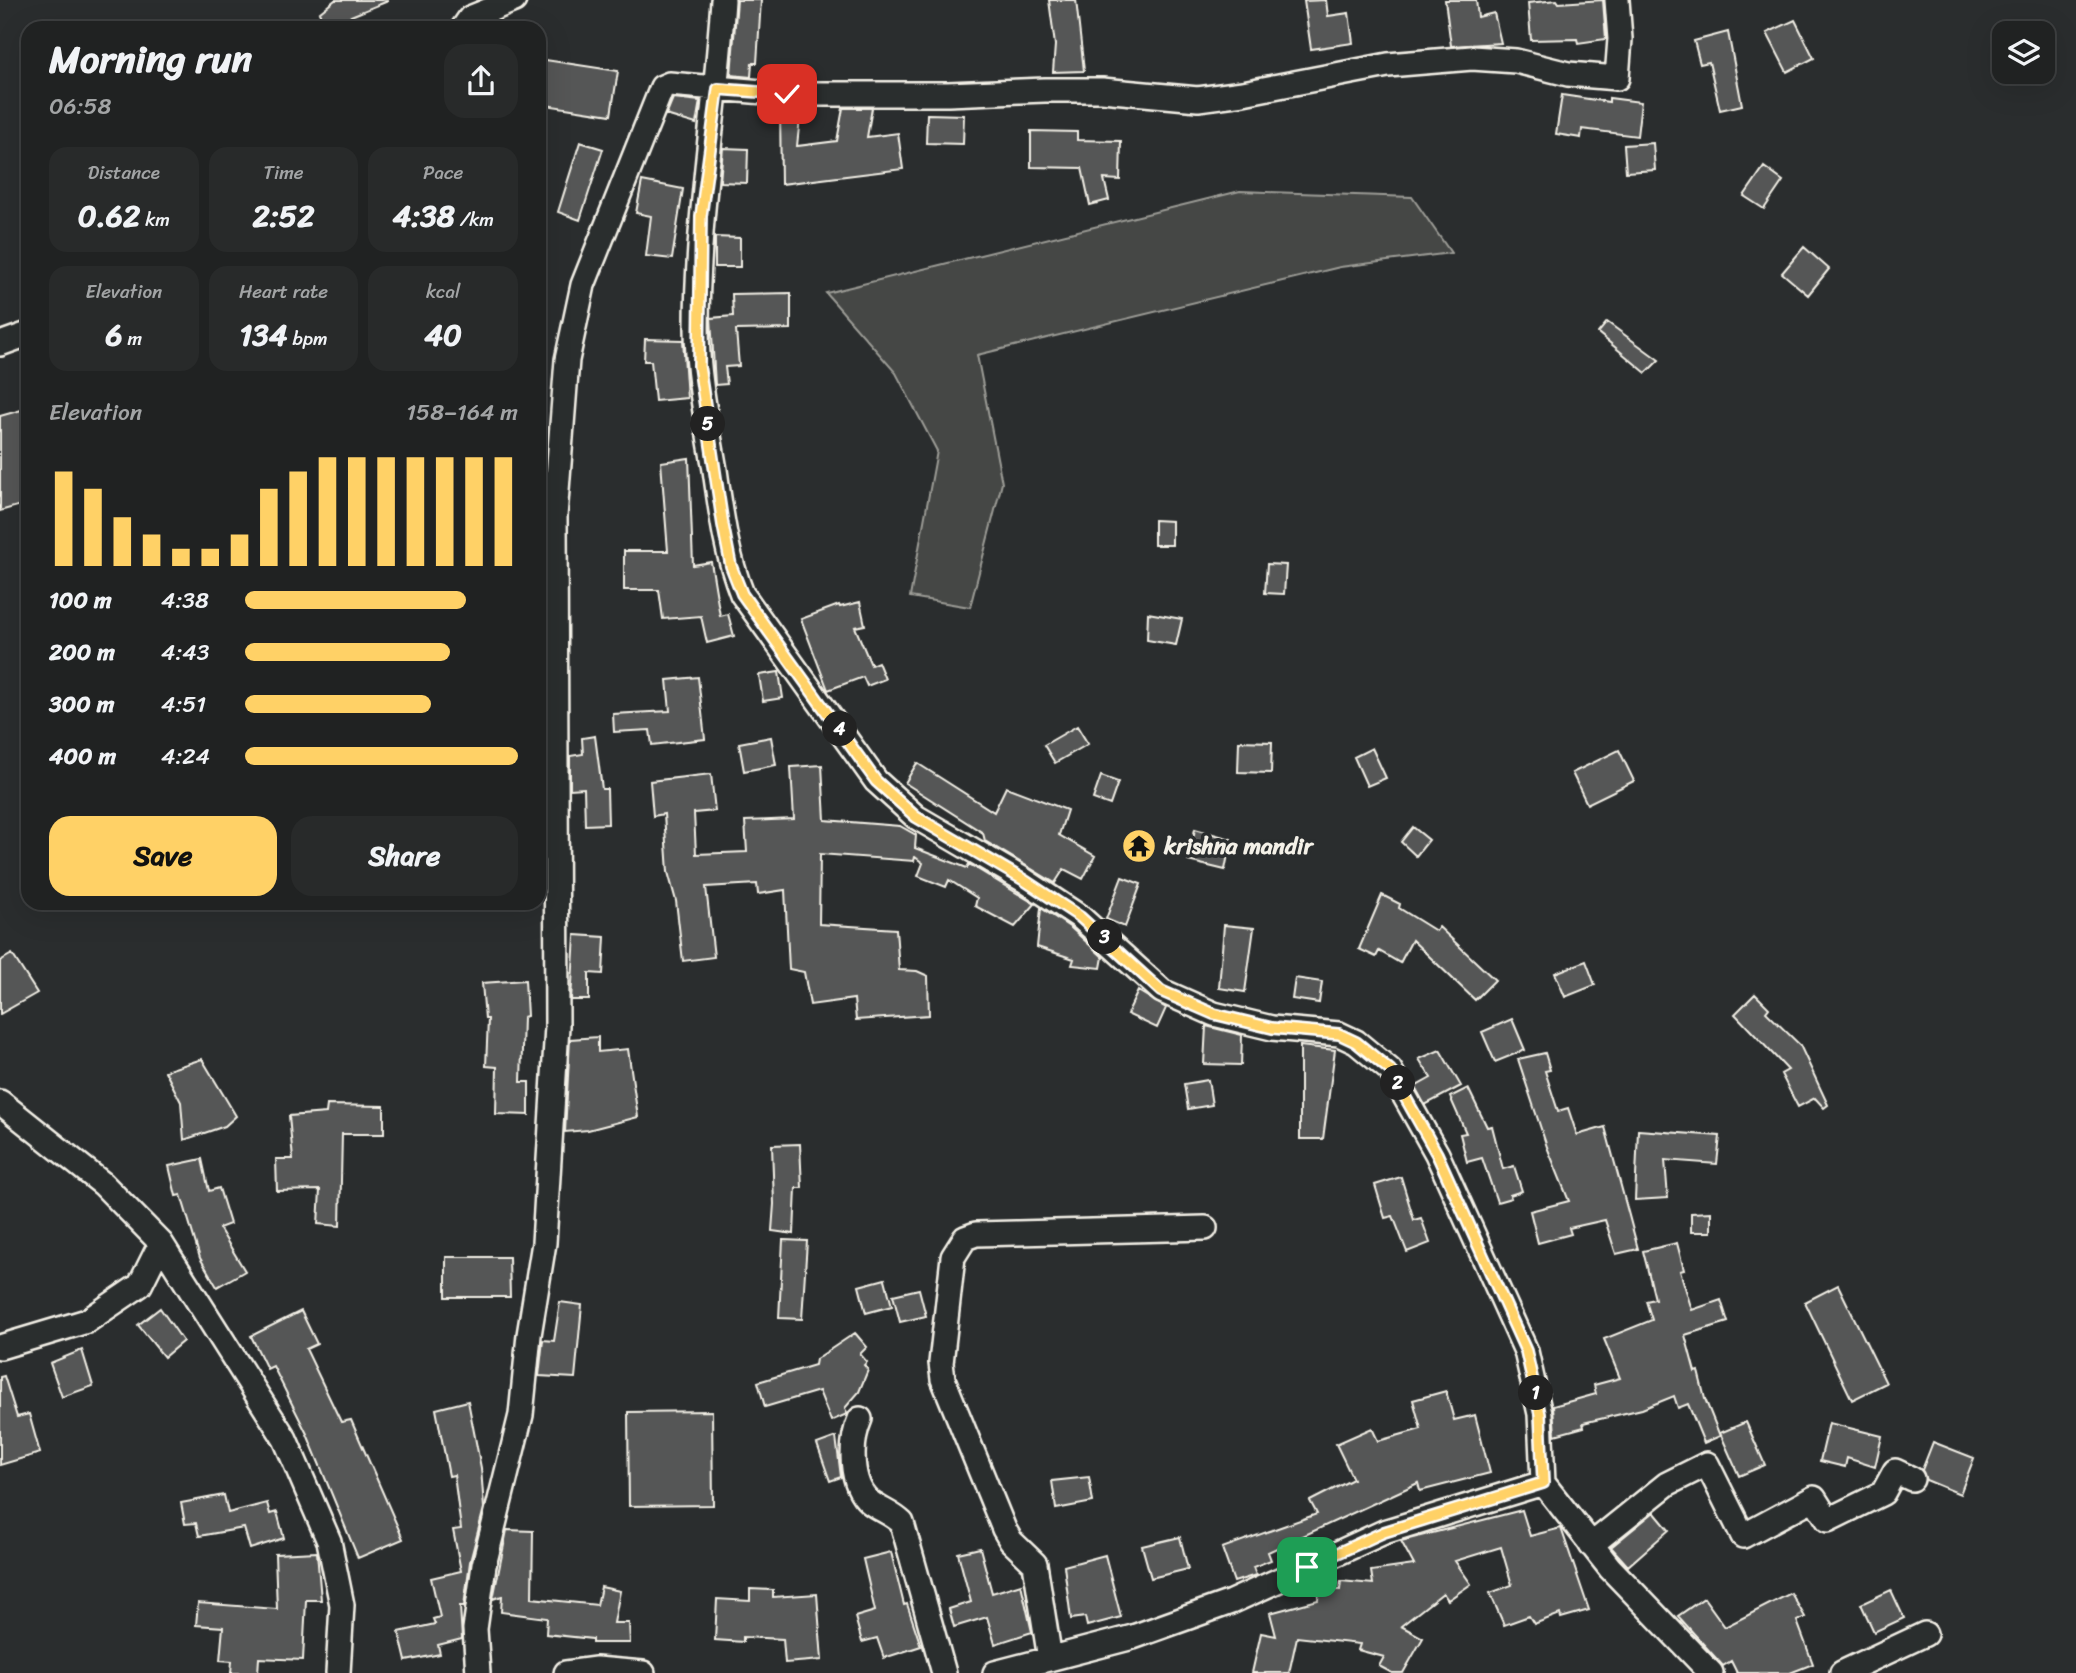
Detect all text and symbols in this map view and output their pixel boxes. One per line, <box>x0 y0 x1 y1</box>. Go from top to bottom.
map controls <box>1992 21 2055 84</box>
button: layers <box>1992 21 2055 84</box>
text: Morning run <box>49 26 252 93</box>
button: share <box>444 44 518 118</box>
pin <box>757 64 817 124</box>
icon: check <box>768 75 806 113</box>
text: 06:58 <box>49 86 111 127</box>
text: Distance <box>88 156 160 189</box>
text: Time <box>263 156 304 189</box>
text: Pace <box>423 156 463 189</box>
text: 0.62 <box>78 189 140 243</box>
text: 2:52 <box>252 189 315 243</box>
text: 4:38 <box>392 189 455 243</box>
text: km <box>140 203 170 236</box>
text: /km <box>455 203 494 236</box>
text: Elevation <box>85 275 162 308</box>
text: Heart rate <box>239 275 328 308</box>
text: kcal <box>426 275 460 308</box>
text: 6 <box>106 308 123 362</box>
text: 134 <box>239 308 288 362</box>
text: 40 <box>424 308 462 362</box>
text: m <box>123 322 142 355</box>
text: bpm <box>288 322 328 355</box>
text: Elevation <box>49 392 142 433</box>
text: 158–164 m <box>406 392 518 433</box>
pin: 5 <box>690 406 726 442</box>
text: 5 <box>702 407 713 440</box>
text: 100 m <box>49 580 112 621</box>
text: 4:38 <box>161 580 209 621</box>
text: 200 m <box>49 632 115 673</box>
text: 4:43 <box>161 632 209 673</box>
text: 300 m <box>49 684 114 725</box>
text: 4:51 <box>161 684 206 725</box>
pin: 4 <box>822 712 858 746</box>
text: 4 <box>834 712 845 745</box>
text: 400 m <box>49 736 116 777</box>
text: 4:24 <box>161 736 210 777</box>
button: Save <box>49 816 277 896</box>
button: Share <box>291 816 518 896</box>
place label: krishna mandir <box>1163 826 1314 867</box>
temple icon: krishna mandir <box>1120 827 1158 865</box>
pin: 3 <box>1088 920 1122 954</box>
text: 3 <box>1099 920 1110 953</box>
pin: 2 <box>1380 1066 1416 1100</box>
text: 2 <box>1392 1066 1403 1099</box>
pin: 1 <box>1518 1376 1554 1410</box>
text: 1 <box>1531 1376 1540 1409</box>
pin <box>1277 1537 1337 1597</box>
icon: arrive <box>1288 1548 1326 1586</box>

